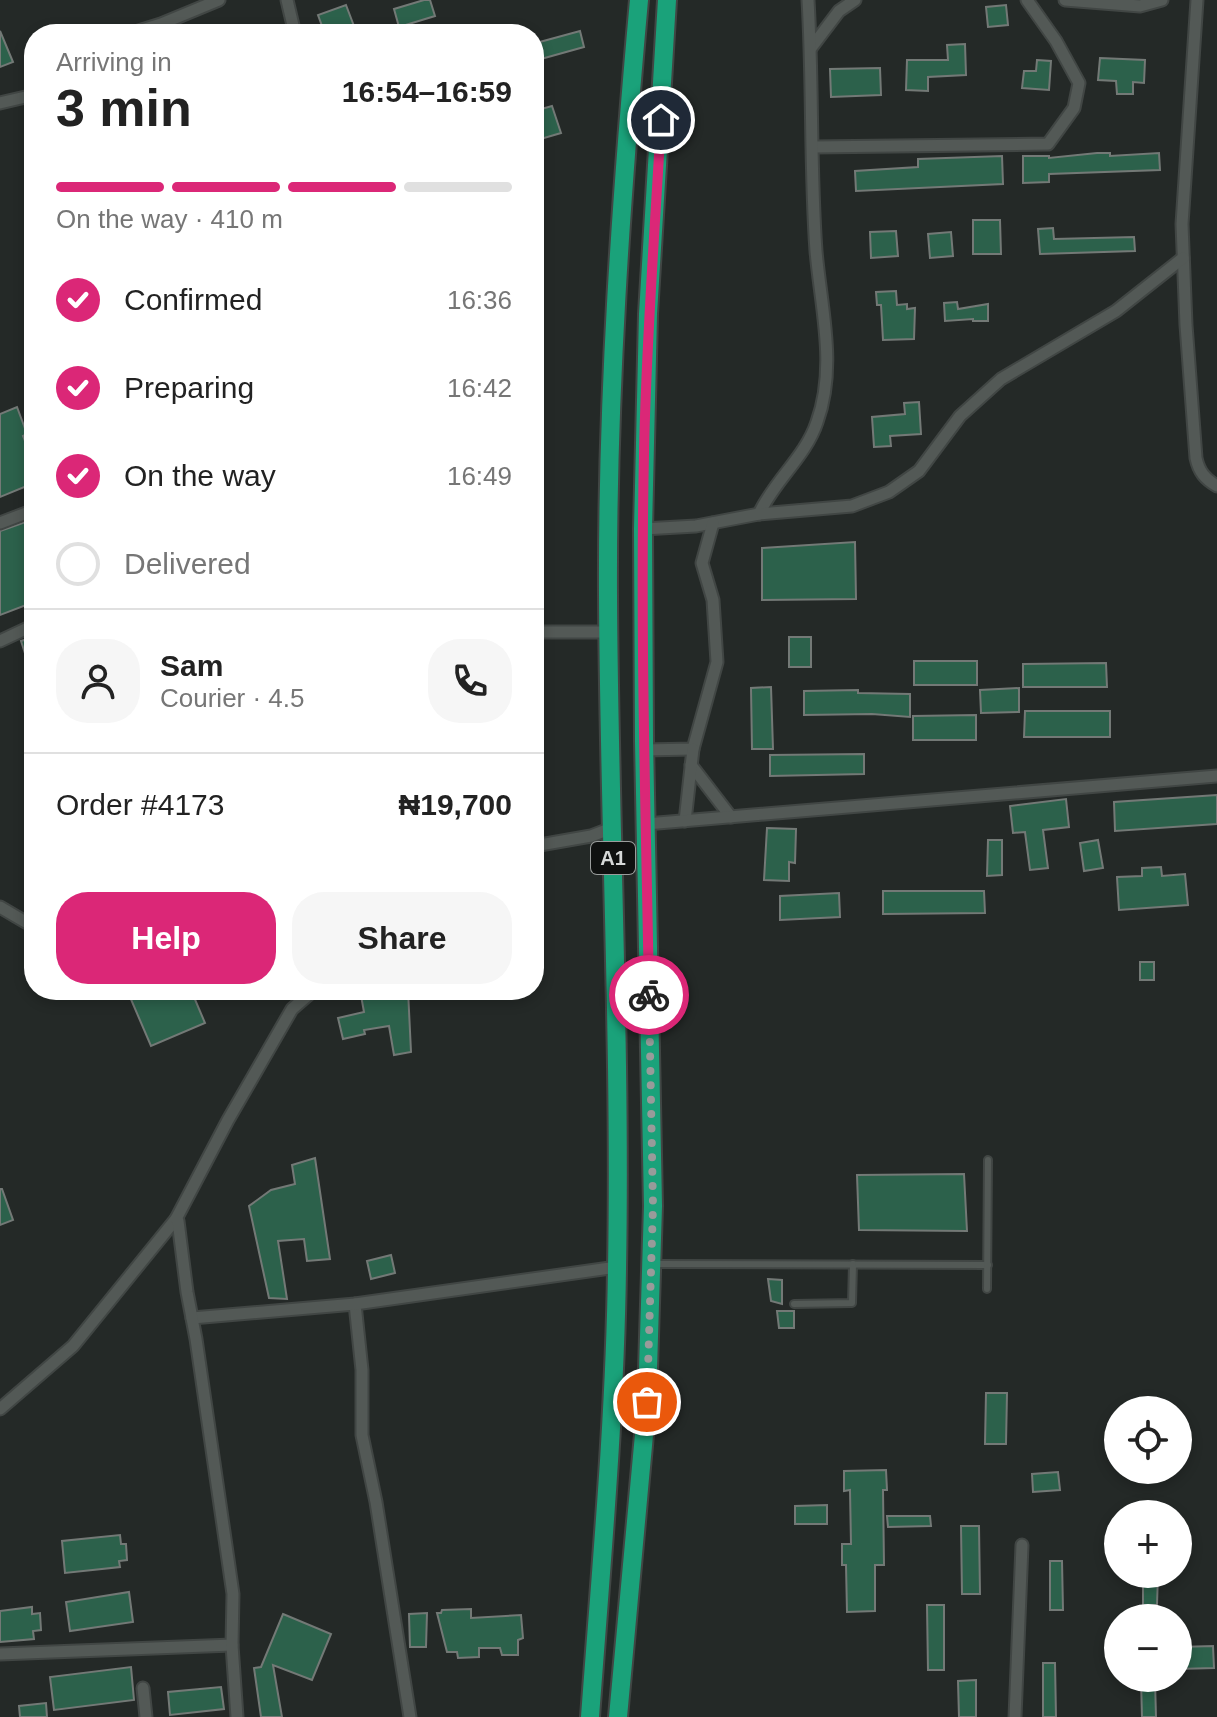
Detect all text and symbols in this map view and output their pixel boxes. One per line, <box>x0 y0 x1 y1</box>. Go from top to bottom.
text: Arriving in <box>56 47 172 77</box>
text: 16:54–16:59 <box>342 75 512 108</box>
text: 3 min <box>56 79 192 137</box>
pin <box>627 86 695 154</box>
icon: home <box>639 98 683 142</box>
text: On the way · 410 m <box>56 204 283 234</box>
icon: check <box>56 278 100 322</box>
text: Confirmed <box>124 283 262 316</box>
text: 16:36 <box>447 285 512 315</box>
icon: check <box>56 366 100 410</box>
text: Preparing <box>124 371 254 404</box>
text: 16:42 <box>447 373 512 403</box>
icon: check <box>56 454 100 498</box>
text: On the way <box>124 459 276 492</box>
text: 16:49 <box>447 461 512 491</box>
text: Delivered <box>124 547 251 580</box>
button: person <box>56 639 140 723</box>
button: phone <box>428 639 512 723</box>
text: Sam <box>160 649 223 682</box>
text: Courier · 4.5 <box>160 683 305 713</box>
text: Order #4173 <box>56 788 224 821</box>
text: ₦19,700 <box>399 788 512 821</box>
road number: A1 <box>591 842 635 874</box>
button: Help <box>56 892 276 984</box>
button: Share <box>292 892 512 984</box>
courier <box>609 955 689 1035</box>
icon: bike <box>627 973 671 1017</box>
pin <box>613 1368 681 1436</box>
icon: bag <box>625 1380 669 1424</box>
map controls <box>1104 1396 1192 1692</box>
button: locate <box>1104 1396 1192 1484</box>
button: + <box>1104 1500 1192 1588</box>
button: − <box>1104 1604 1192 1692</box>

